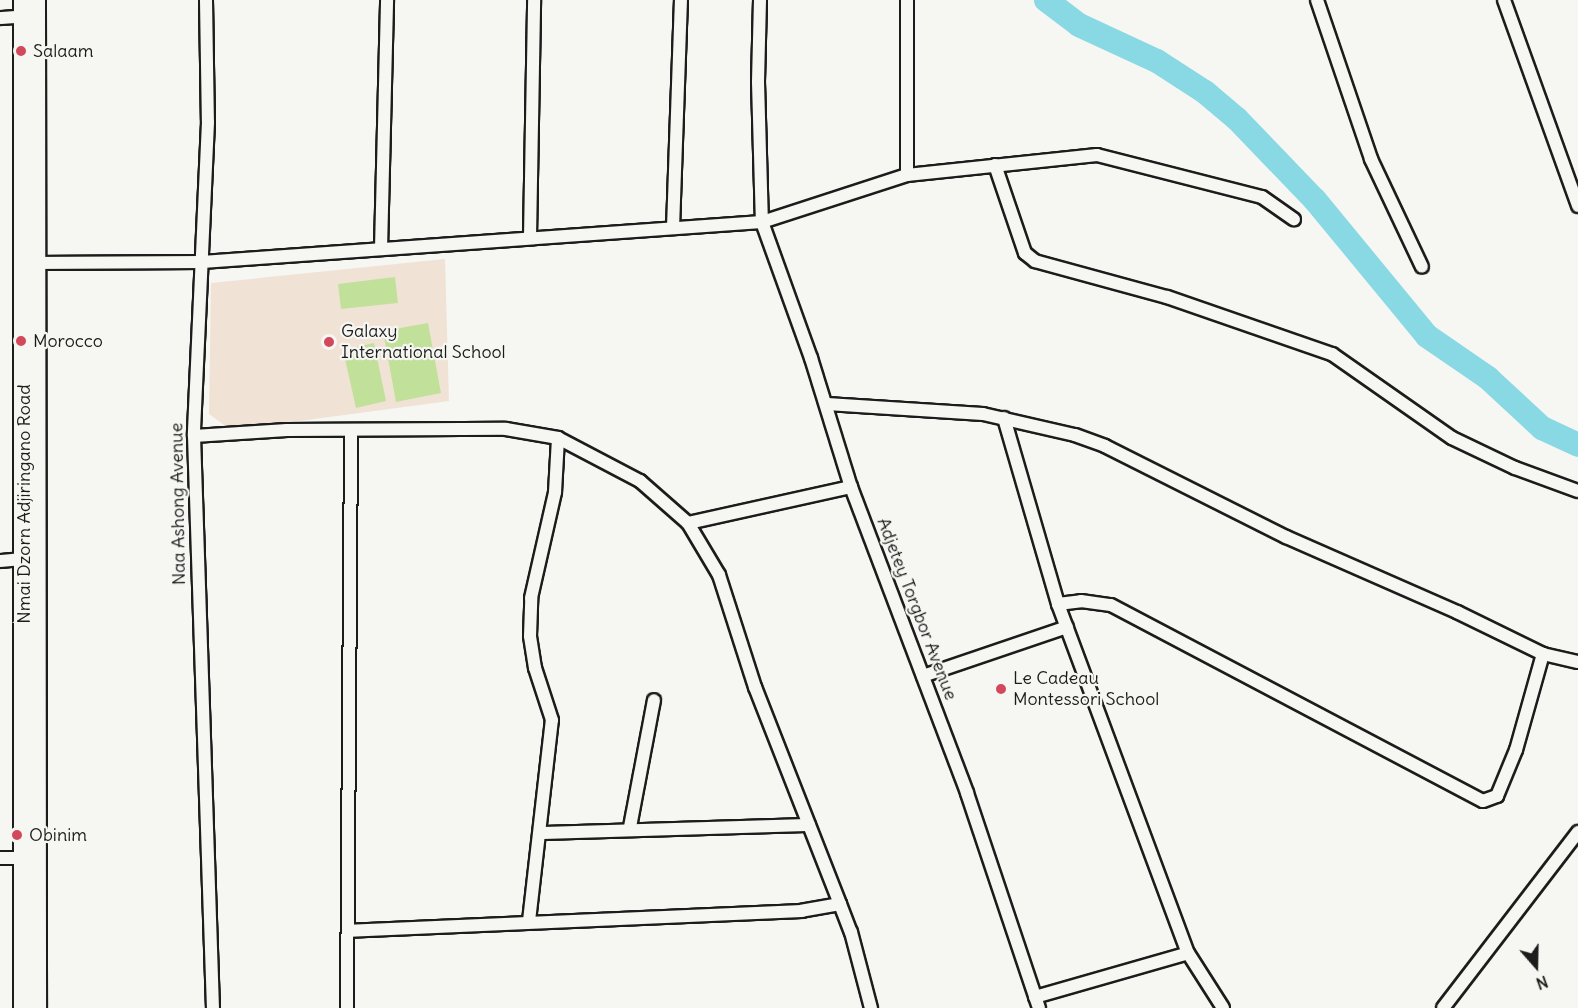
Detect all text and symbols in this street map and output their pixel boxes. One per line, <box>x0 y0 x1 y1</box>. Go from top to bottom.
place label: Salaam <box>33 40 94 62</box>
marker: Salaam <box>14 44 28 58</box>
place label: Galaxy International School <box>341 321 506 364</box>
place label: Morocco <box>33 330 103 352</box>
marker: Morocco <box>14 334 28 348</box>
marker: Galaxy International School <box>322 335 336 349</box>
street label: Nmai Dzorn Adjiringano Road <box>13 384 35 624</box>
street label: Naa Ashong Avenue <box>166 423 190 585</box>
street label: Adjetey Torgbor Avenue <box>872 515 962 703</box>
place label: Le Cadeau Montessori School <box>1013 668 1159 710</box>
marker: Le Cadeau Montessori School <box>994 682 1008 696</box>
place label: Obinim <box>29 824 87 846</box>
marker: Obinim <box>10 828 24 842</box>
north arrow <box>1506 936 1566 996</box>
text: N <box>1534 972 1551 994</box>

